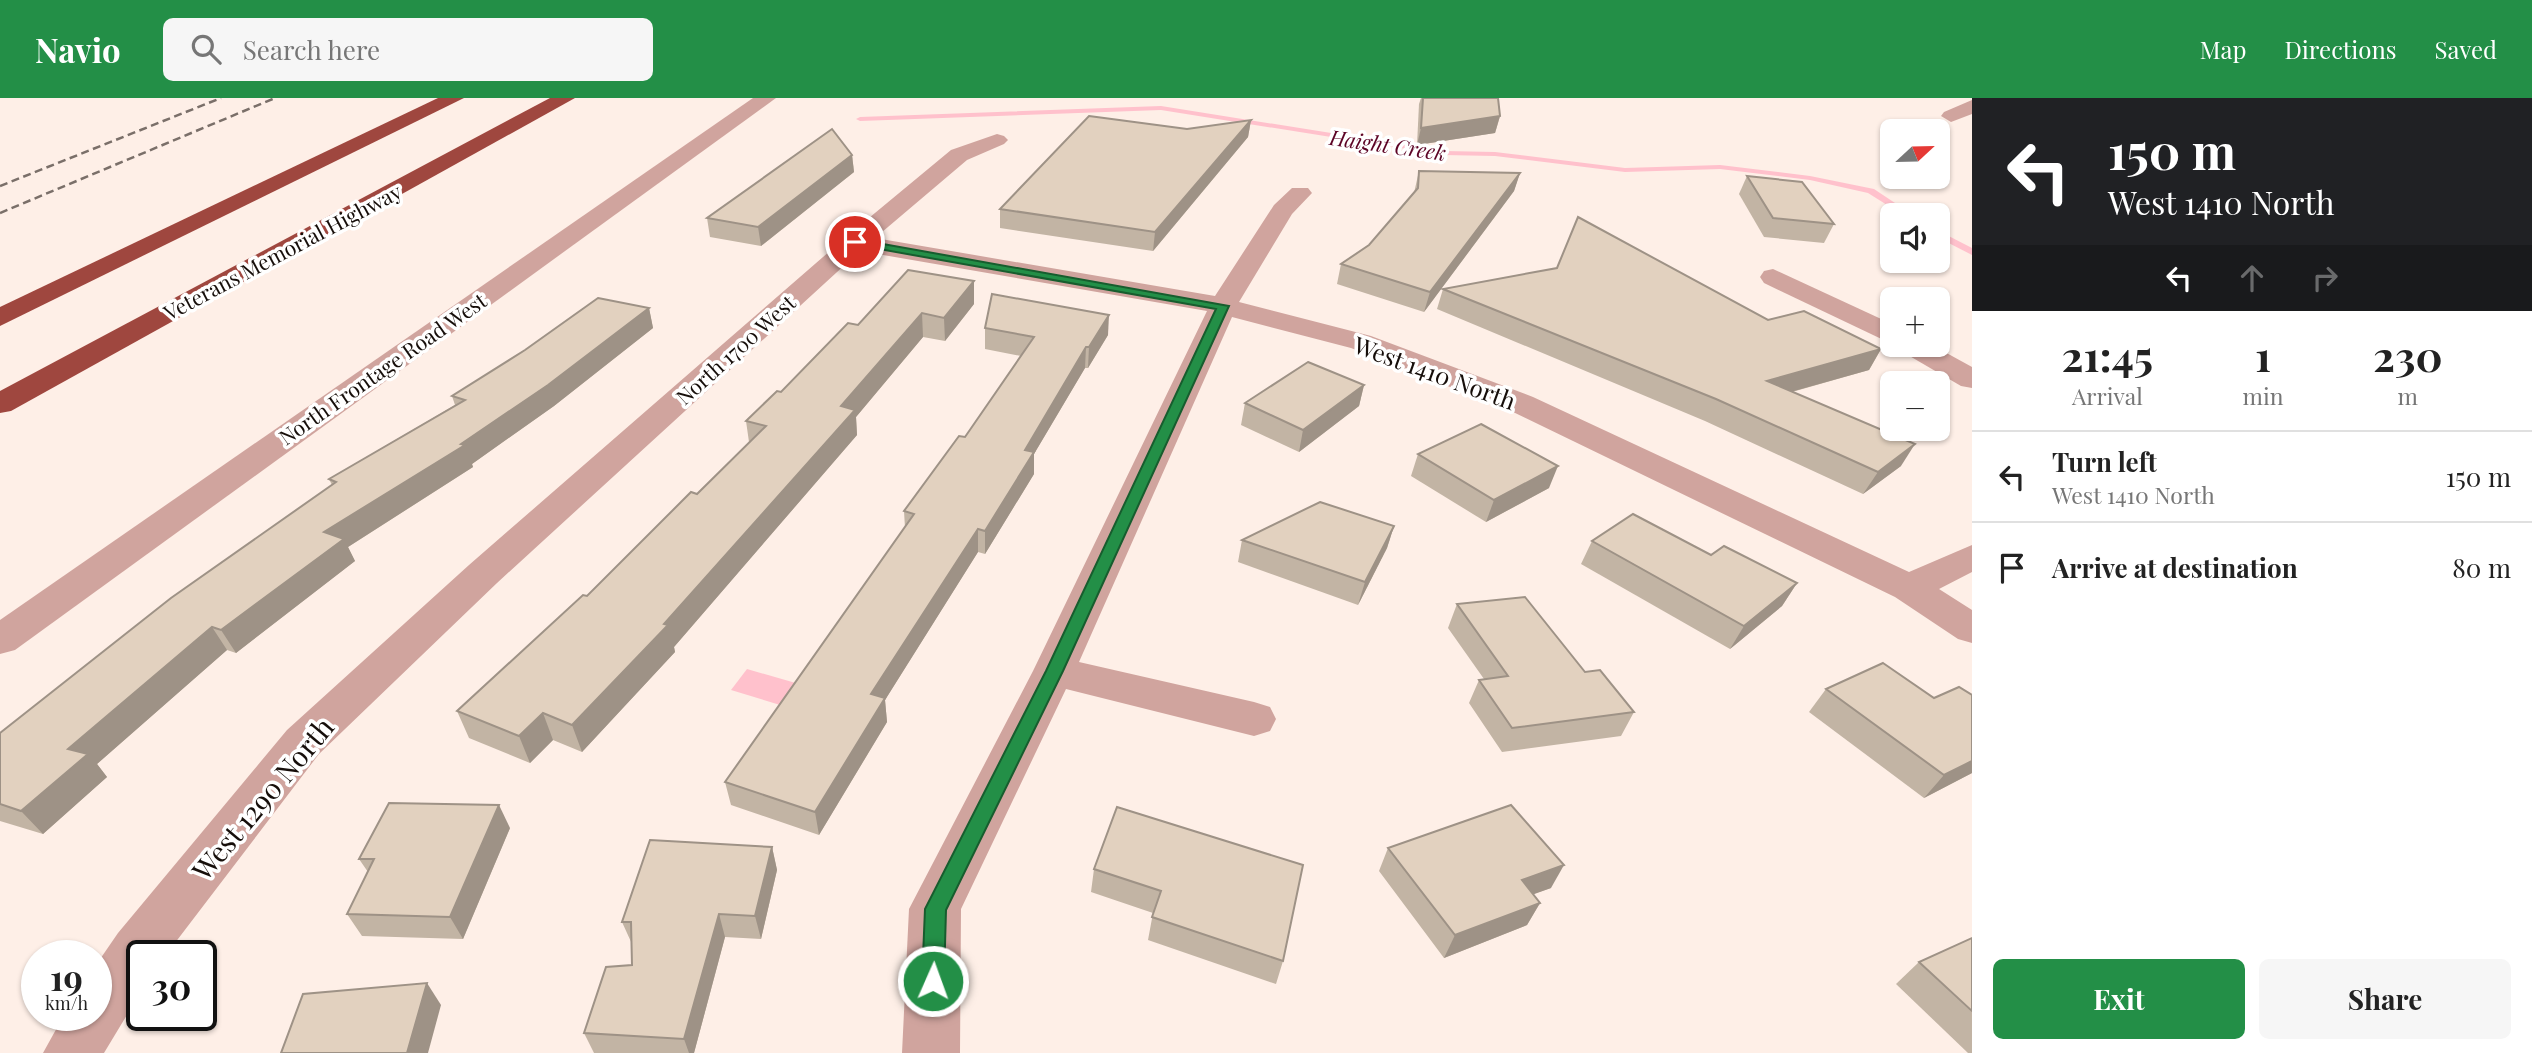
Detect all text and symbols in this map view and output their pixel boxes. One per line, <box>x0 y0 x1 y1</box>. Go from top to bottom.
search box <box>163 18 653 81</box>
text: Navio <box>35 27 121 71</box>
icon: search <box>187 30 225 68</box>
text: Search here <box>243 32 380 67</box>
text: Map <box>2200 33 2246 65</box>
text: Directions <box>2284 33 2397 65</box>
text: Saved <box>2435 33 2497 65</box>
text: 150 m <box>2108 117 2236 182</box>
north arrow <box>1880 119 1950 189</box>
map controls <box>1880 119 1950 441</box>
water label: Haight Creek <box>1327 122 1448 166</box>
icon: left <box>1993 126 2084 217</box>
street label: Veterans Memorial Highway <box>157 176 406 326</box>
text: West 1410 North <box>2108 180 2335 223</box>
button: sound <box>1880 203 1950 273</box>
pin <box>825 212 885 272</box>
icon: arrive <box>836 223 874 261</box>
icon: left <box>2160 259 2198 297</box>
icon: ahead <box>2233 259 2271 297</box>
icon: right <box>2306 259 2344 297</box>
street label: North Frontage Road West <box>273 285 492 450</box>
button: + <box>1880 287 1950 357</box>
street label: North 1700 West <box>669 288 801 410</box>
text: 21:45 <box>2061 327 2153 383</box>
text: 1 <box>2255 327 2271 383</box>
text: 230 <box>2373 327 2443 383</box>
street label: West 1410 North <box>1349 328 1520 416</box>
button: − <box>1880 371 1950 441</box>
text: Arrival <box>2072 380 2143 411</box>
text: min <box>2243 380 2284 411</box>
text: m <box>2398 380 2418 411</box>
text: Turn left <box>2052 444 2157 479</box>
icon: left <box>1993 458 2031 496</box>
text: 150 m <box>2446 459 2511 494</box>
text: West 1410 North <box>2052 479 2215 510</box>
icon: arrive <box>1993 549 2031 587</box>
text: Arrive at destination <box>2052 550 2298 585</box>
text: 80 m <box>2452 550 2511 585</box>
street label: West 1290 North <box>182 708 341 888</box>
speed limit sign: 30 <box>126 940 217 1031</box>
position arrow <box>896 944 970 1018</box>
text: 19 <box>50 953 83 1000</box>
button: Exit <box>1993 959 2245 1039</box>
button: Share <box>2259 959 2511 1039</box>
text: km/h <box>45 991 88 1015</box>

